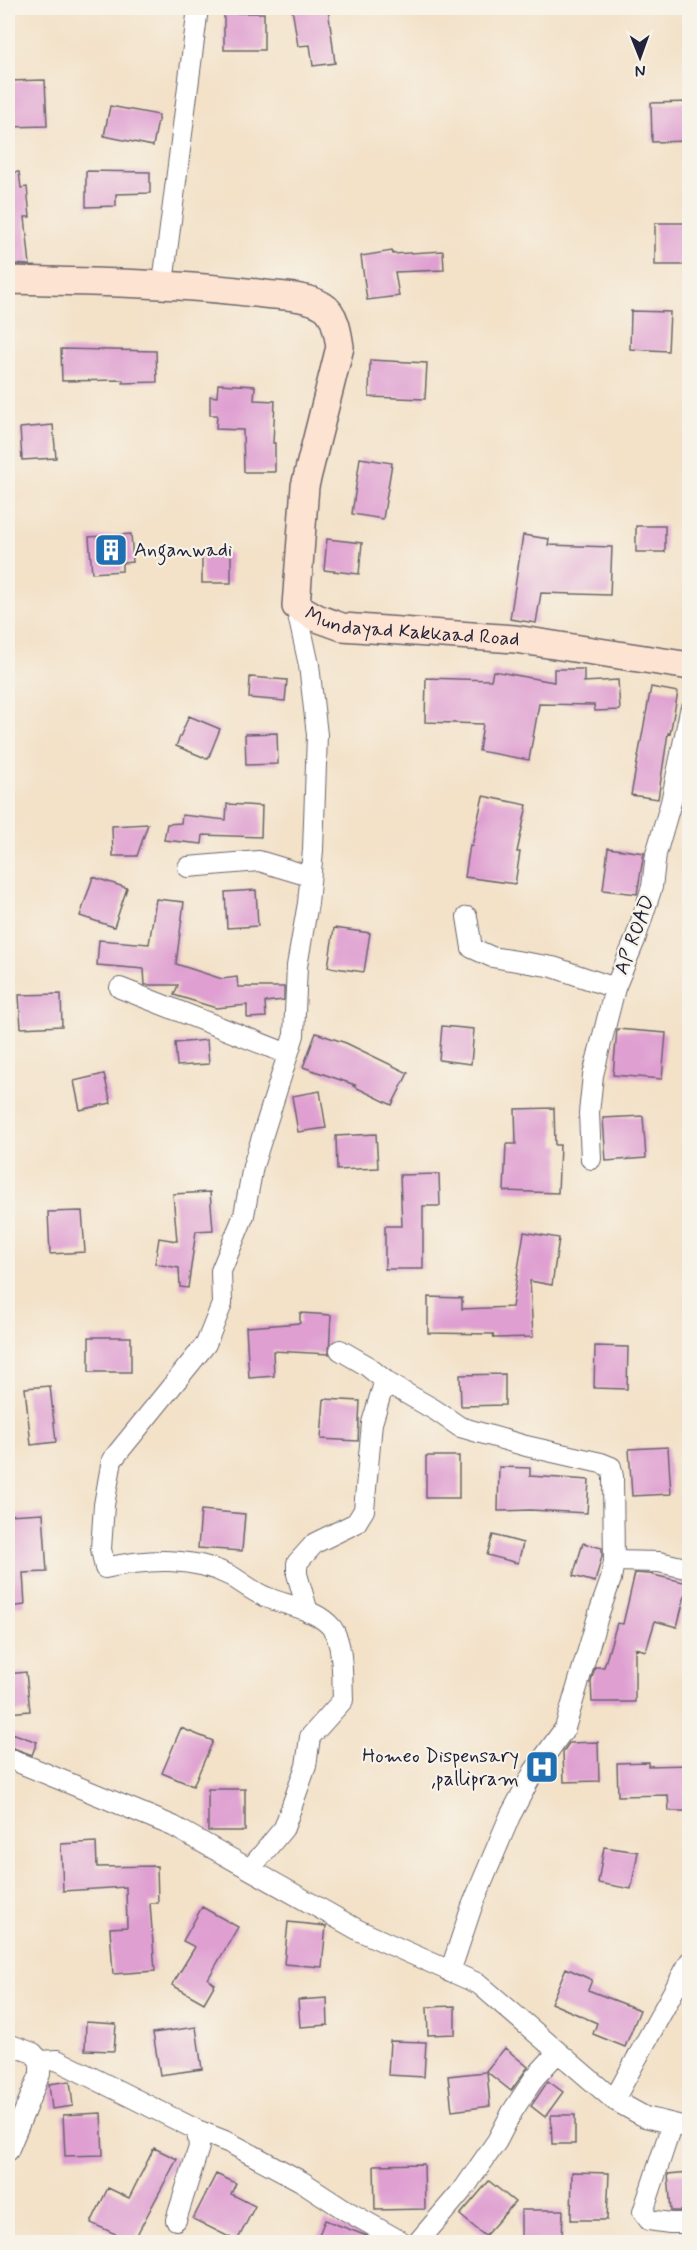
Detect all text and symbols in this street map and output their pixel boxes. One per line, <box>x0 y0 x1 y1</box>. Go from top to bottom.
north arrow <box>610 27 670 87</box>
text: N <box>635 60 646 81</box>
building icon: Anganwadi <box>93 532 129 568</box>
place label: Anganwadi <box>134 537 232 566</box>
street label: Mundayad Kakkaad Road <box>300 600 520 653</box>
street label: AP ROAD <box>608 891 662 979</box>
place label: Homeo Dispensary ,pallipram <box>362 1743 519 1793</box>
hospital icon: Homeo Dispensary ,pallipram <box>524 1749 560 1785</box>

